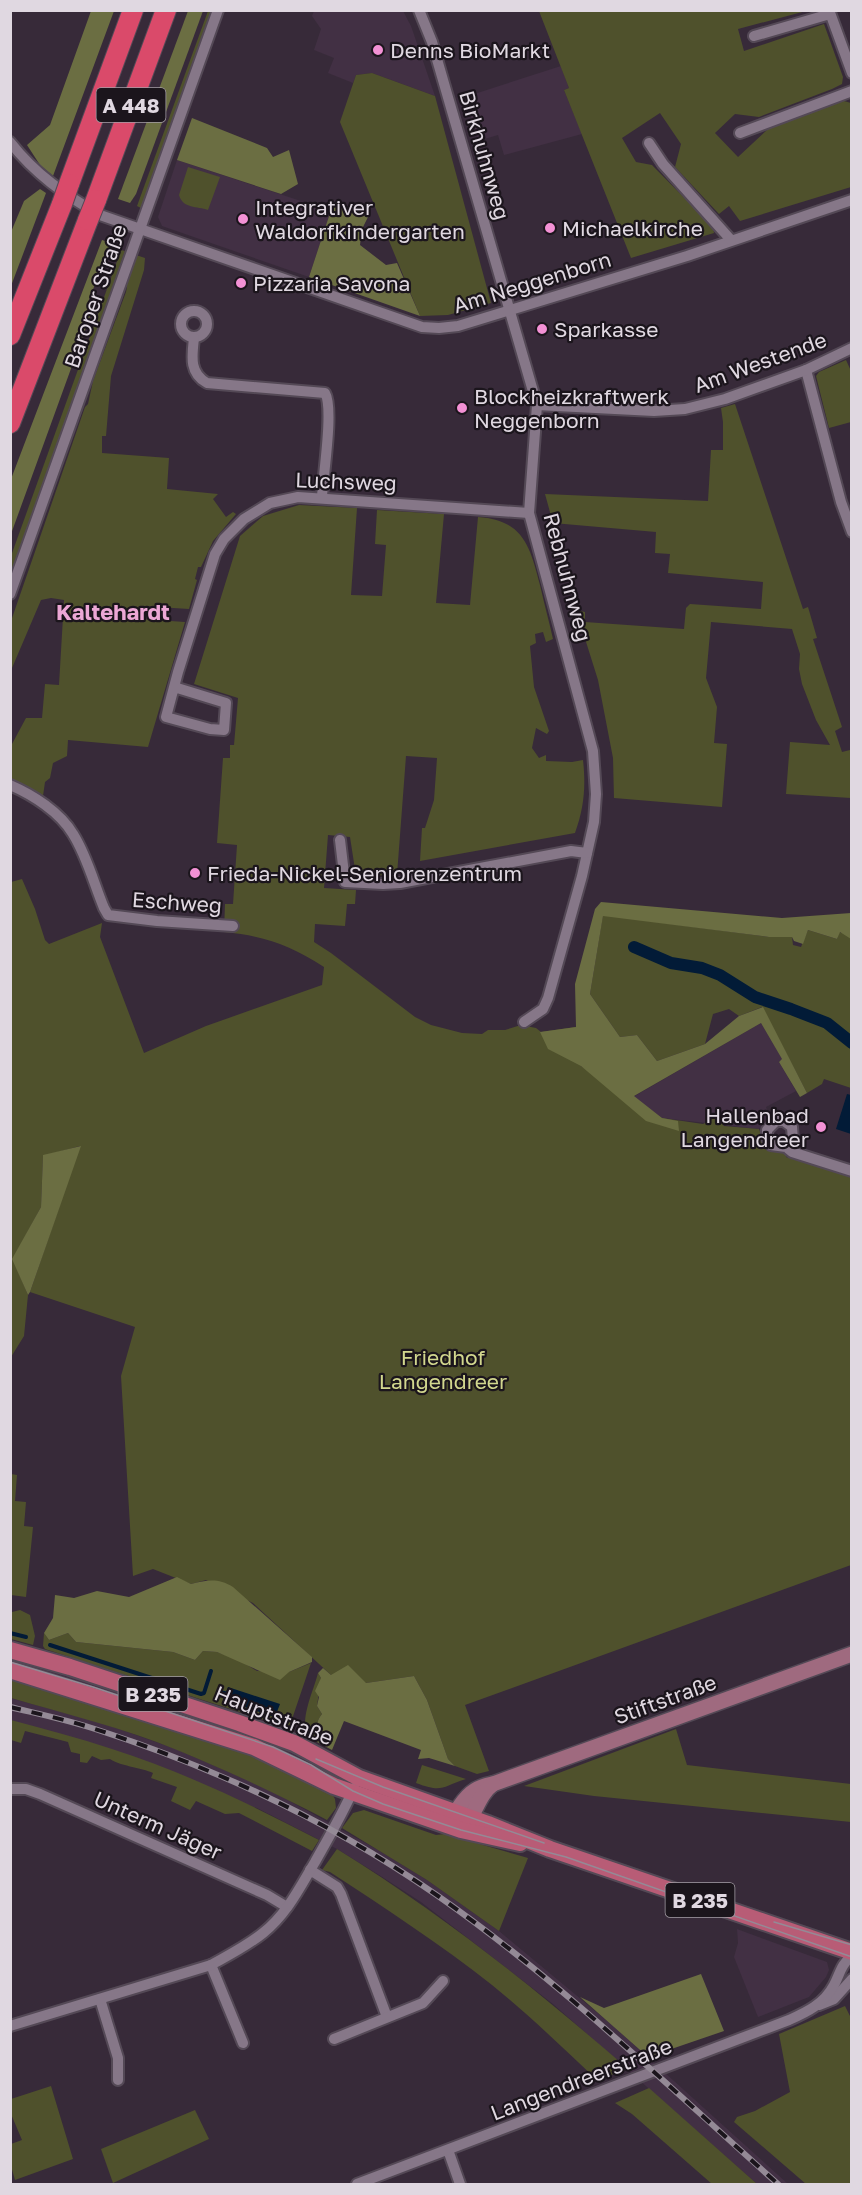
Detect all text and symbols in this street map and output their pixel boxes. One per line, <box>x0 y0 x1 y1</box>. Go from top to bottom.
place label: Denns BioMarkt <box>390 37 550 63</box>
marker: Denns BioMarkt <box>371 43 385 57</box>
road number: A 448 <box>96 88 166 122</box>
street label: Birkhuhnweg <box>454 88 516 222</box>
place label: Integrativer Waldorfkindergarten <box>255 194 465 244</box>
marker: Integrativer Waldorfkindergarten <box>236 212 250 226</box>
place label: Michaelkirche <box>562 215 703 241</box>
street label: Baroper Straße <box>58 221 132 371</box>
marker: Michaelkirche <box>543 221 557 235</box>
street label: Am Neggenborn <box>450 246 614 318</box>
place label: Pizzaria Savona <box>253 270 410 296</box>
marker: Pizzaria Savona <box>234 276 248 290</box>
place label: Sparkasse <box>554 316 658 342</box>
marker: Sparkasse <box>535 322 549 336</box>
street label: Am Westende <box>690 326 830 398</box>
place label: Blockheizkraftwerk Neggenborn <box>474 383 669 433</box>
marker: Blockheizkraftwerk Neggenborn <box>455 401 469 415</box>
street label: Luchsweg <box>295 466 397 496</box>
street label: Rebhuhnweg <box>538 510 598 644</box>
district label: Kaltehardt <box>56 598 170 625</box>
place label: Frieda-Nickel-Seniorenzentrum <box>207 860 522 886</box>
marker: Frieda-Nickel-Seniorenzentrum <box>188 866 202 880</box>
street label: Eschweg <box>131 886 223 918</box>
place label: Hallenbad Langendreer <box>681 1102 809 1152</box>
marker: Hallenbad Langendreer <box>814 1120 828 1134</box>
park label: Friedhof Langendreer <box>379 1344 507 1394</box>
street label: Stiftstraße <box>610 1668 720 1730</box>
road number: B 235 <box>118 1677 188 1711</box>
street label: Hauptstraße <box>211 1679 337 1751</box>
street label: Unterm Jäger <box>90 1785 226 1865</box>
road number: B 235 <box>666 1883 734 1917</box>
street label: Langendreerstraße <box>487 2032 675 2126</box>

